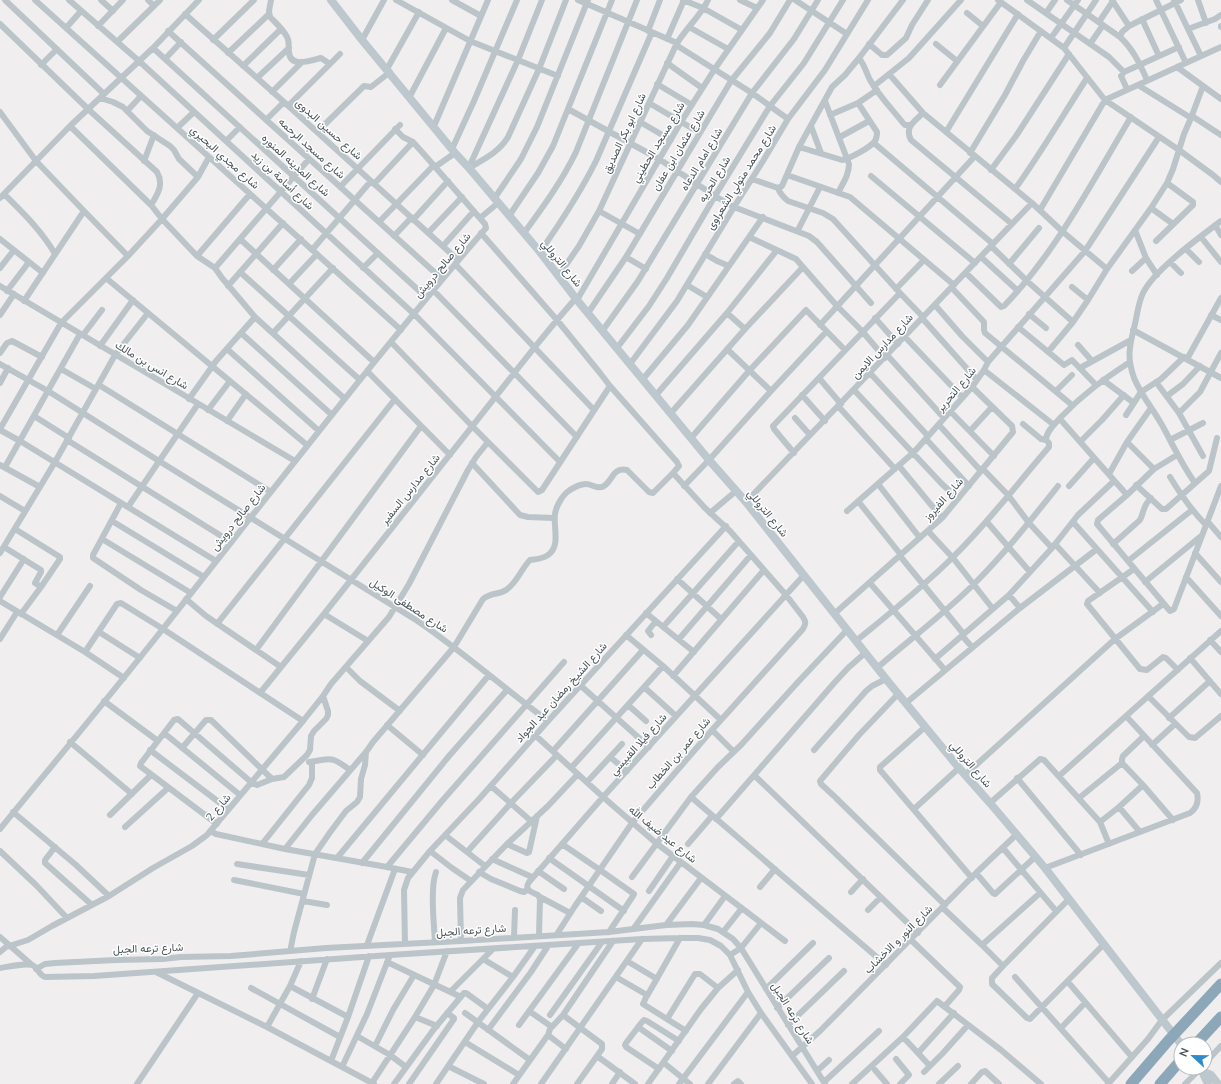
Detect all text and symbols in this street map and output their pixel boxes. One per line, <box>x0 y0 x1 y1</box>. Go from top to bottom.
street label: شارع ابو بكر الصديق <box>599 90 650 176</box>
street label: شارع حسين البدوى <box>292 95 365 164</box>
street label: شارع مسجد الحطيني <box>628 99 690 186</box>
street label: شارع عثمان ابن عفان <box>648 107 709 194</box>
street label: شارع مسجد الرحمه <box>275 114 348 183</box>
street label: شارع مجدي البحيري <box>186 122 263 194</box>
street label: شارع محمد متولي الشعراوى <box>703 122 782 234</box>
street label: شارع امام الدعاه <box>677 125 726 194</box>
street label: شارع المدينه المنوره <box>258 131 333 200</box>
street label: شارع أسامة بن زيد <box>248 147 317 214</box>
street label: شارع الحريه <box>695 153 734 205</box>
street label: شارع صالح درويش <box>410 229 474 301</box>
street label: شارع التروللي <box>536 236 586 292</box>
street label: شارع مدارس الايمن <box>848 310 917 382</box>
street label: شارع انس بن مالك <box>112 338 191 393</box>
street label: شارع التحرير <box>933 363 980 416</box>
street label: شارع مدارس السفير <box>377 451 444 529</box>
street label: شارع الفيروز <box>919 474 967 525</box>
street label: شارع صالح درويش <box>207 480 270 554</box>
street label: شارع التروللي <box>742 486 792 542</box>
street label: شارع مصطفى الوكيل <box>367 575 451 636</box>
street label: شارع الشيخ رمضان عبد الجواد <box>512 639 611 746</box>
street label: شارع فيلا القبيسي <box>606 710 672 780</box>
street label: شارع عمر بن الخطاب <box>643 714 714 793</box>
street label: شارع التروللي <box>945 738 995 792</box>
street label: شارع 2 <box>202 790 234 824</box>
street label: شارع عيد ضيف الله <box>626 802 700 867</box>
street label: شارع النور و الاخشاب <box>861 901 936 977</box>
street label: شارع ترعه الجبل <box>435 921 507 940</box>
street label: شارع ترعه الجبل <box>113 940 184 957</box>
street label: شارع ترعه الجبل <box>768 979 818 1047</box>
north arrow <box>1173 1036 1213 1076</box>
text: N <box>1176 1046 1193 1059</box>

